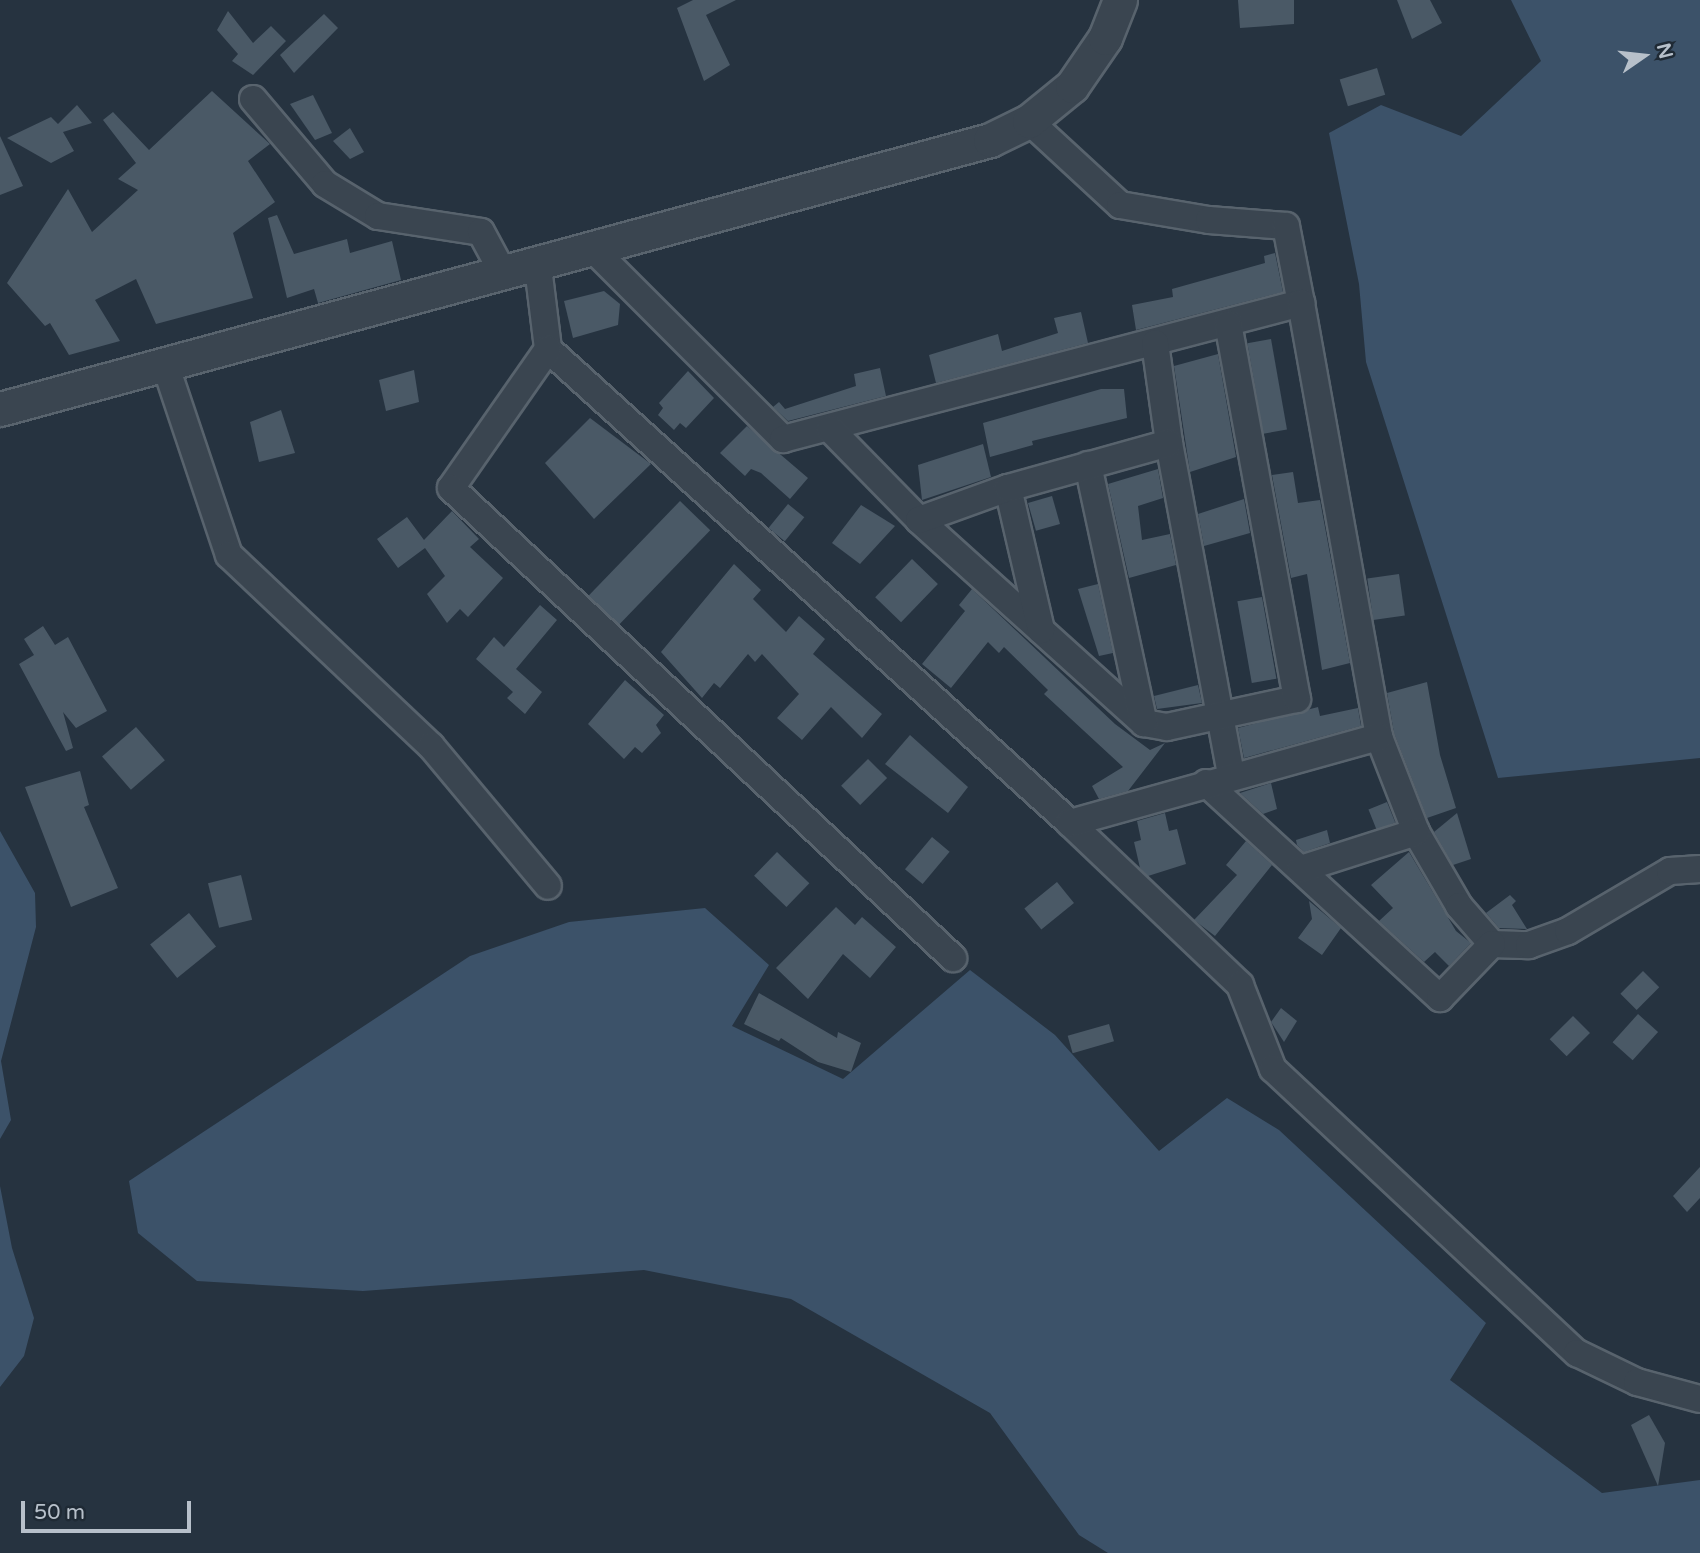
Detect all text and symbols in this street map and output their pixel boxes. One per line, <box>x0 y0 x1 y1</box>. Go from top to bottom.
north arrow <box>1609 21 1679 91</box>
text: N <box>1652 41 1677 61</box>
scale bar <box>24 1486 194 1530</box>
text: 50 m <box>34 1500 85 1525</box>

